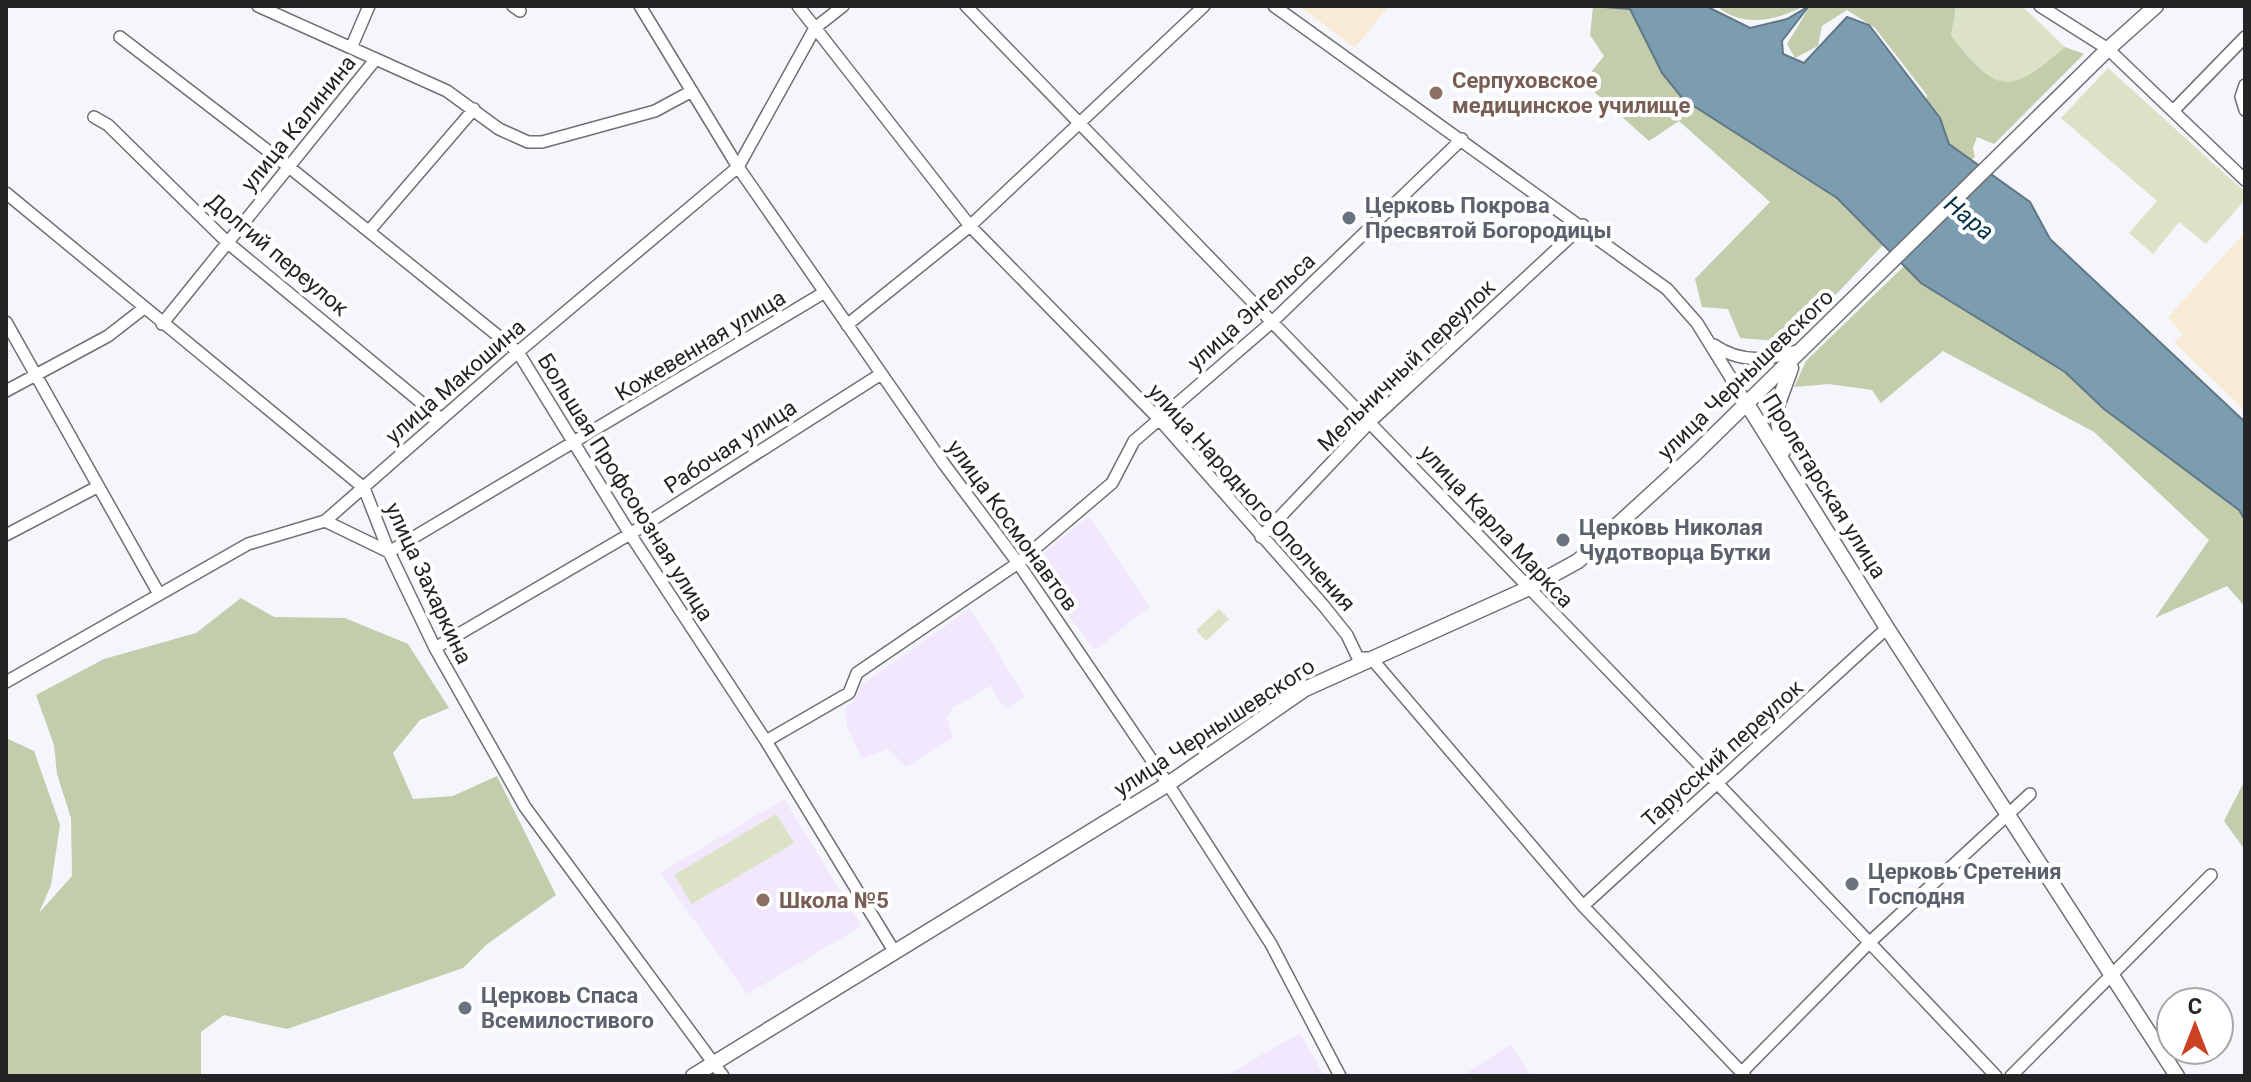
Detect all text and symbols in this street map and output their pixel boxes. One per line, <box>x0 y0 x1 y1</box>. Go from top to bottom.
street label: улица Калинина <box>236 50 361 196</box>
place label: Серпуховское медицинское училище <box>1452 68 1691 118</box>
marker: Серпуховское медицинское училище <box>1427 84 1445 102</box>
street label: Долгий переулок <box>202 188 354 321</box>
water label: Нара <box>1939 190 1999 246</box>
place label: Церковь Покрова Пресвятой Богородицы <box>1365 193 1612 243</box>
marker: Церковь Покрова Пресвятой Богородицы <box>1340 209 1358 227</box>
street label: улица Энгельса <box>1183 248 1320 375</box>
street label: Мельничный переулок <box>1313 274 1500 456</box>
street label: улица Чернышевского <box>1652 284 1838 465</box>
street label: Кожевенная улица <box>611 285 790 406</box>
street label: улица Макошина <box>381 314 530 449</box>
street label: Большая Профсоюзная улица <box>533 349 718 626</box>
street label: улица Народного Ополчения <box>1143 379 1360 616</box>
street label: Пролетарская улица <box>1758 389 1892 583</box>
street label: Рабочая улица <box>660 394 801 498</box>
street label: улица Космонавтов <box>942 435 1083 616</box>
street label: улица Карла Маркса <box>1415 440 1578 613</box>
street label: улица Захаркина <box>380 498 477 668</box>
place label: Церковь Николая Чудотворца Бутки <box>1579 515 1771 565</box>
marker: Церковь Николая Чудотворца Бутки <box>1554 531 1572 549</box>
street label: улица Чернышевского <box>1109 653 1319 802</box>
street label: Тарусский переулок <box>1637 675 1808 832</box>
place label: Церковь Сретения Господня <box>1868 859 2061 909</box>
marker: Церковь Сретения Господня <box>1843 875 1861 893</box>
place label: Школа №5 <box>779 888 889 913</box>
marker: Школа №5 <box>754 891 772 909</box>
place label: Церковь Спаса Всемилостивого <box>481 983 654 1033</box>
north arrow <box>2155 986 2235 1066</box>
text: С <box>2188 994 2202 1019</box>
marker: Церковь Спаса Всемилостивого <box>456 999 474 1017</box>

